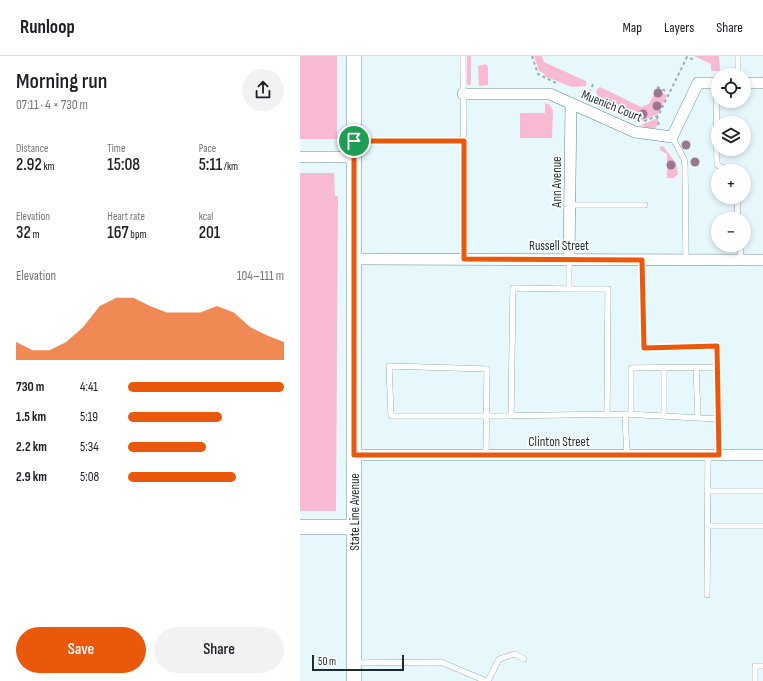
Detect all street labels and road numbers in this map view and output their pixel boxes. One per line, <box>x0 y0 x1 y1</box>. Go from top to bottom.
street label: Muenich Court <box>579 87 644 125</box>
street label: Ann Avenue <box>549 157 565 208</box>
street label: Russell Street <box>529 238 589 254</box>
street label: Clinton Street <box>528 434 590 450</box>
street label: State Line Avenue <box>347 473 363 551</box>

